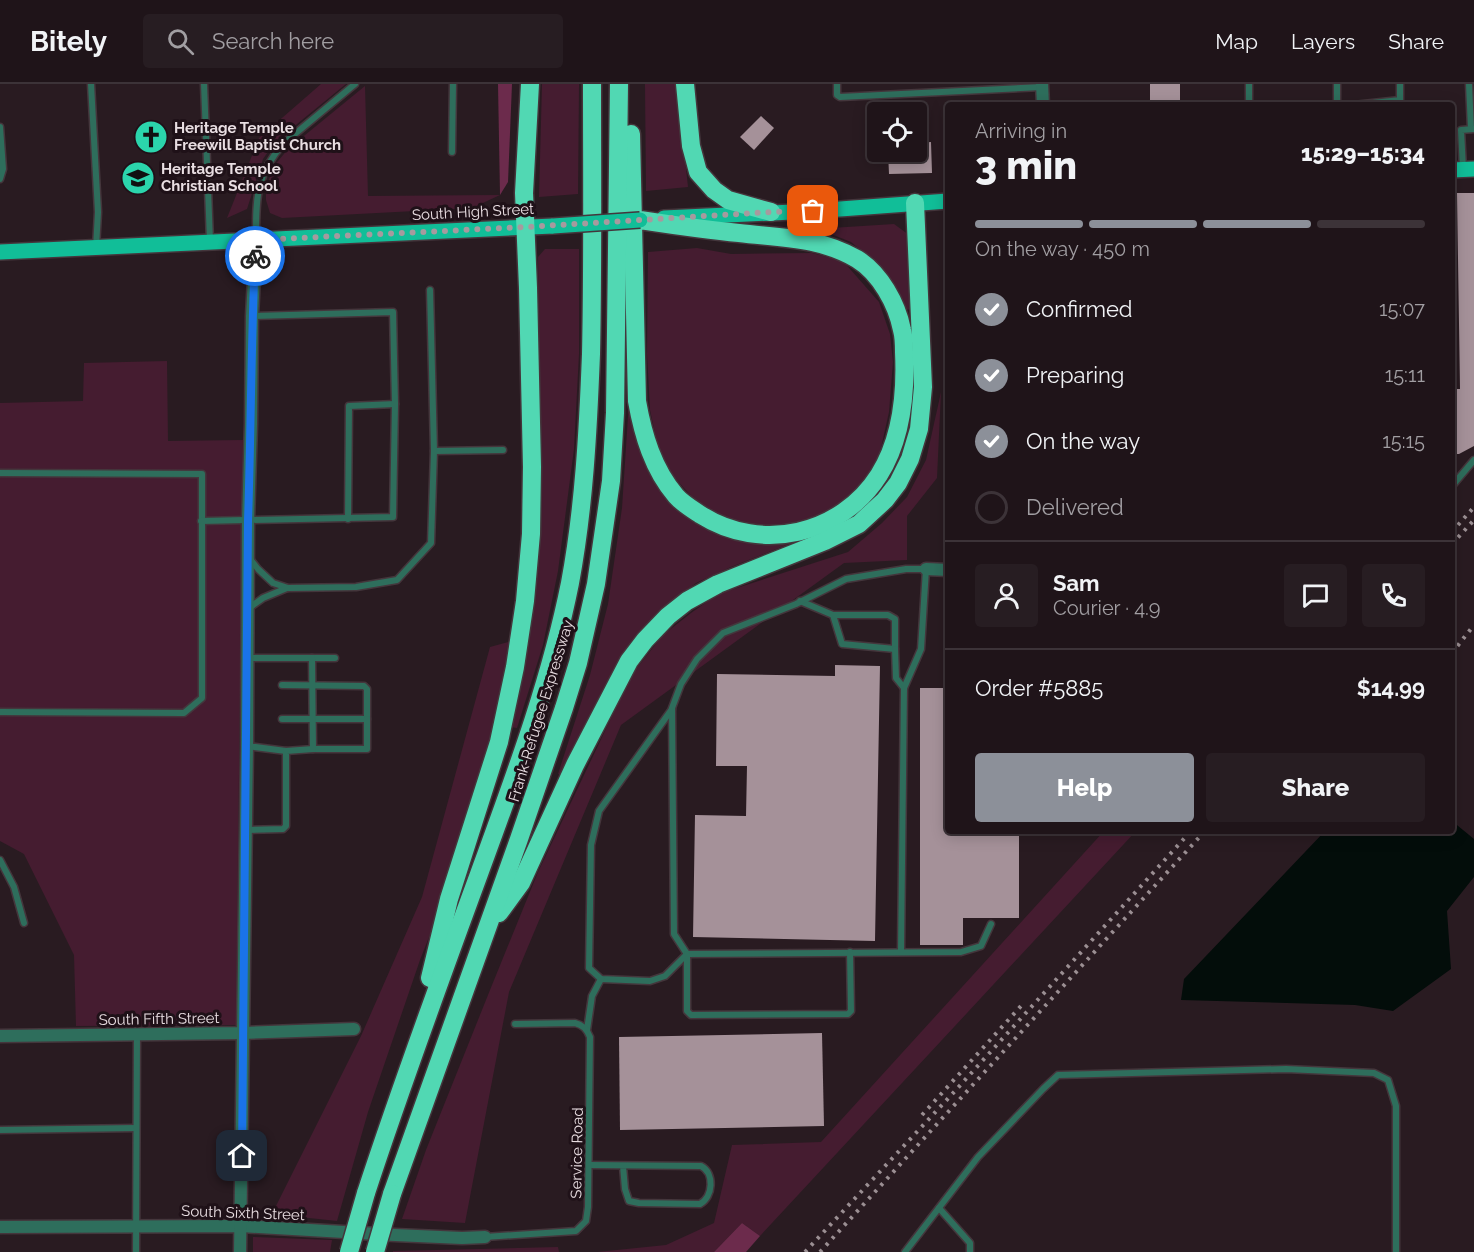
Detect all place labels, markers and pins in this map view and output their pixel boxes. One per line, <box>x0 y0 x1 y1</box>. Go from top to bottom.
church icon: Heritage Temple Freewill Baptist Church <box>133 119 169 155</box>
place label: Heritage Temple Freewill Baptist Church <box>174 119 341 154</box>
school or university icon: Heritage Temple Christian School <box>120 160 156 196</box>
place label: Heritage Temple Christian School <box>161 160 281 195</box>
pin <box>787 185 838 236</box>
pin <box>216 1130 267 1181</box>

